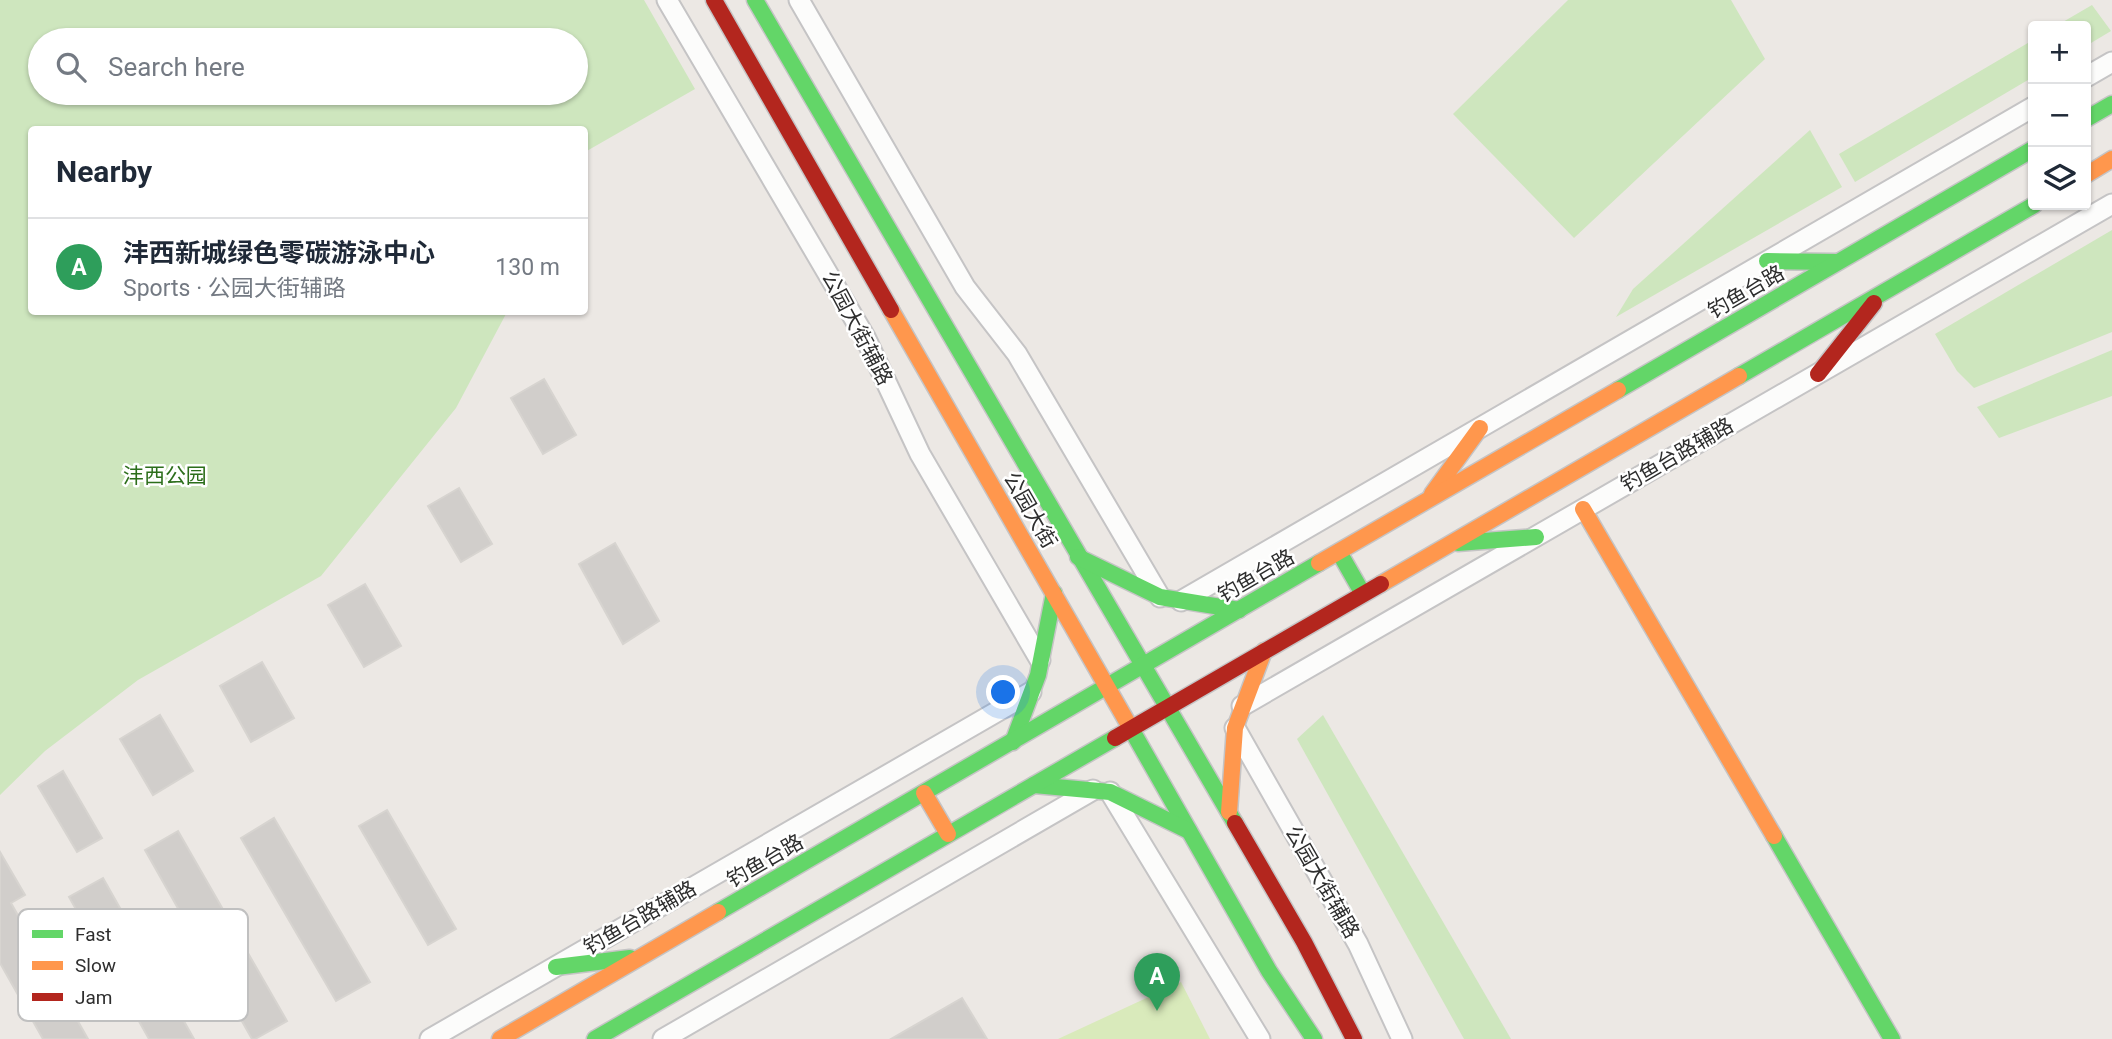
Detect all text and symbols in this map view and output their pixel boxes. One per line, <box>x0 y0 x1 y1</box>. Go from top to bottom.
map controls <box>2028 21 2091 210</box>
button: + <box>2028 21 2091 84</box>
search box <box>28 28 588 105</box>
icon: search <box>52 48 90 86</box>
text: Search here <box>108 52 245 82</box>
button: − <box>2028 84 2091 147</box>
button: layers <box>2028 147 2091 210</box>
text: Nearby <box>56 154 152 189</box>
text: 沣西新城绿色零碳游泳中心 <box>123 238 435 268</box>
text: A <box>71 254 87 281</box>
text: 130 m <box>495 254 560 281</box>
street label: 钓鱼台路 <box>1704 261 1788 323</box>
street label: 公园大街辅路 <box>817 267 897 389</box>
text: Sports · 公园大街辅路 <box>123 275 346 302</box>
street label: 钓鱼台路辅路 <box>1616 413 1738 497</box>
park label: 沣西公园 <box>123 464 207 488</box>
street label: 公园大街 <box>999 468 1061 552</box>
street label: 钓鱼台路 <box>1214 545 1298 607</box>
your location <box>986 675 1020 709</box>
street label: 公园大街辅路 <box>1280 821 1364 943</box>
street label: 钓鱼台路 <box>723 830 807 892</box>
street label: 钓鱼台路辅路 <box>579 876 701 960</box>
legend <box>18 909 248 1021</box>
text: Fast <box>75 923 112 946</box>
pin: A <box>1134 953 1180 1011</box>
text: Slow <box>75 954 116 977</box>
text: Jam <box>75 986 112 1009</box>

